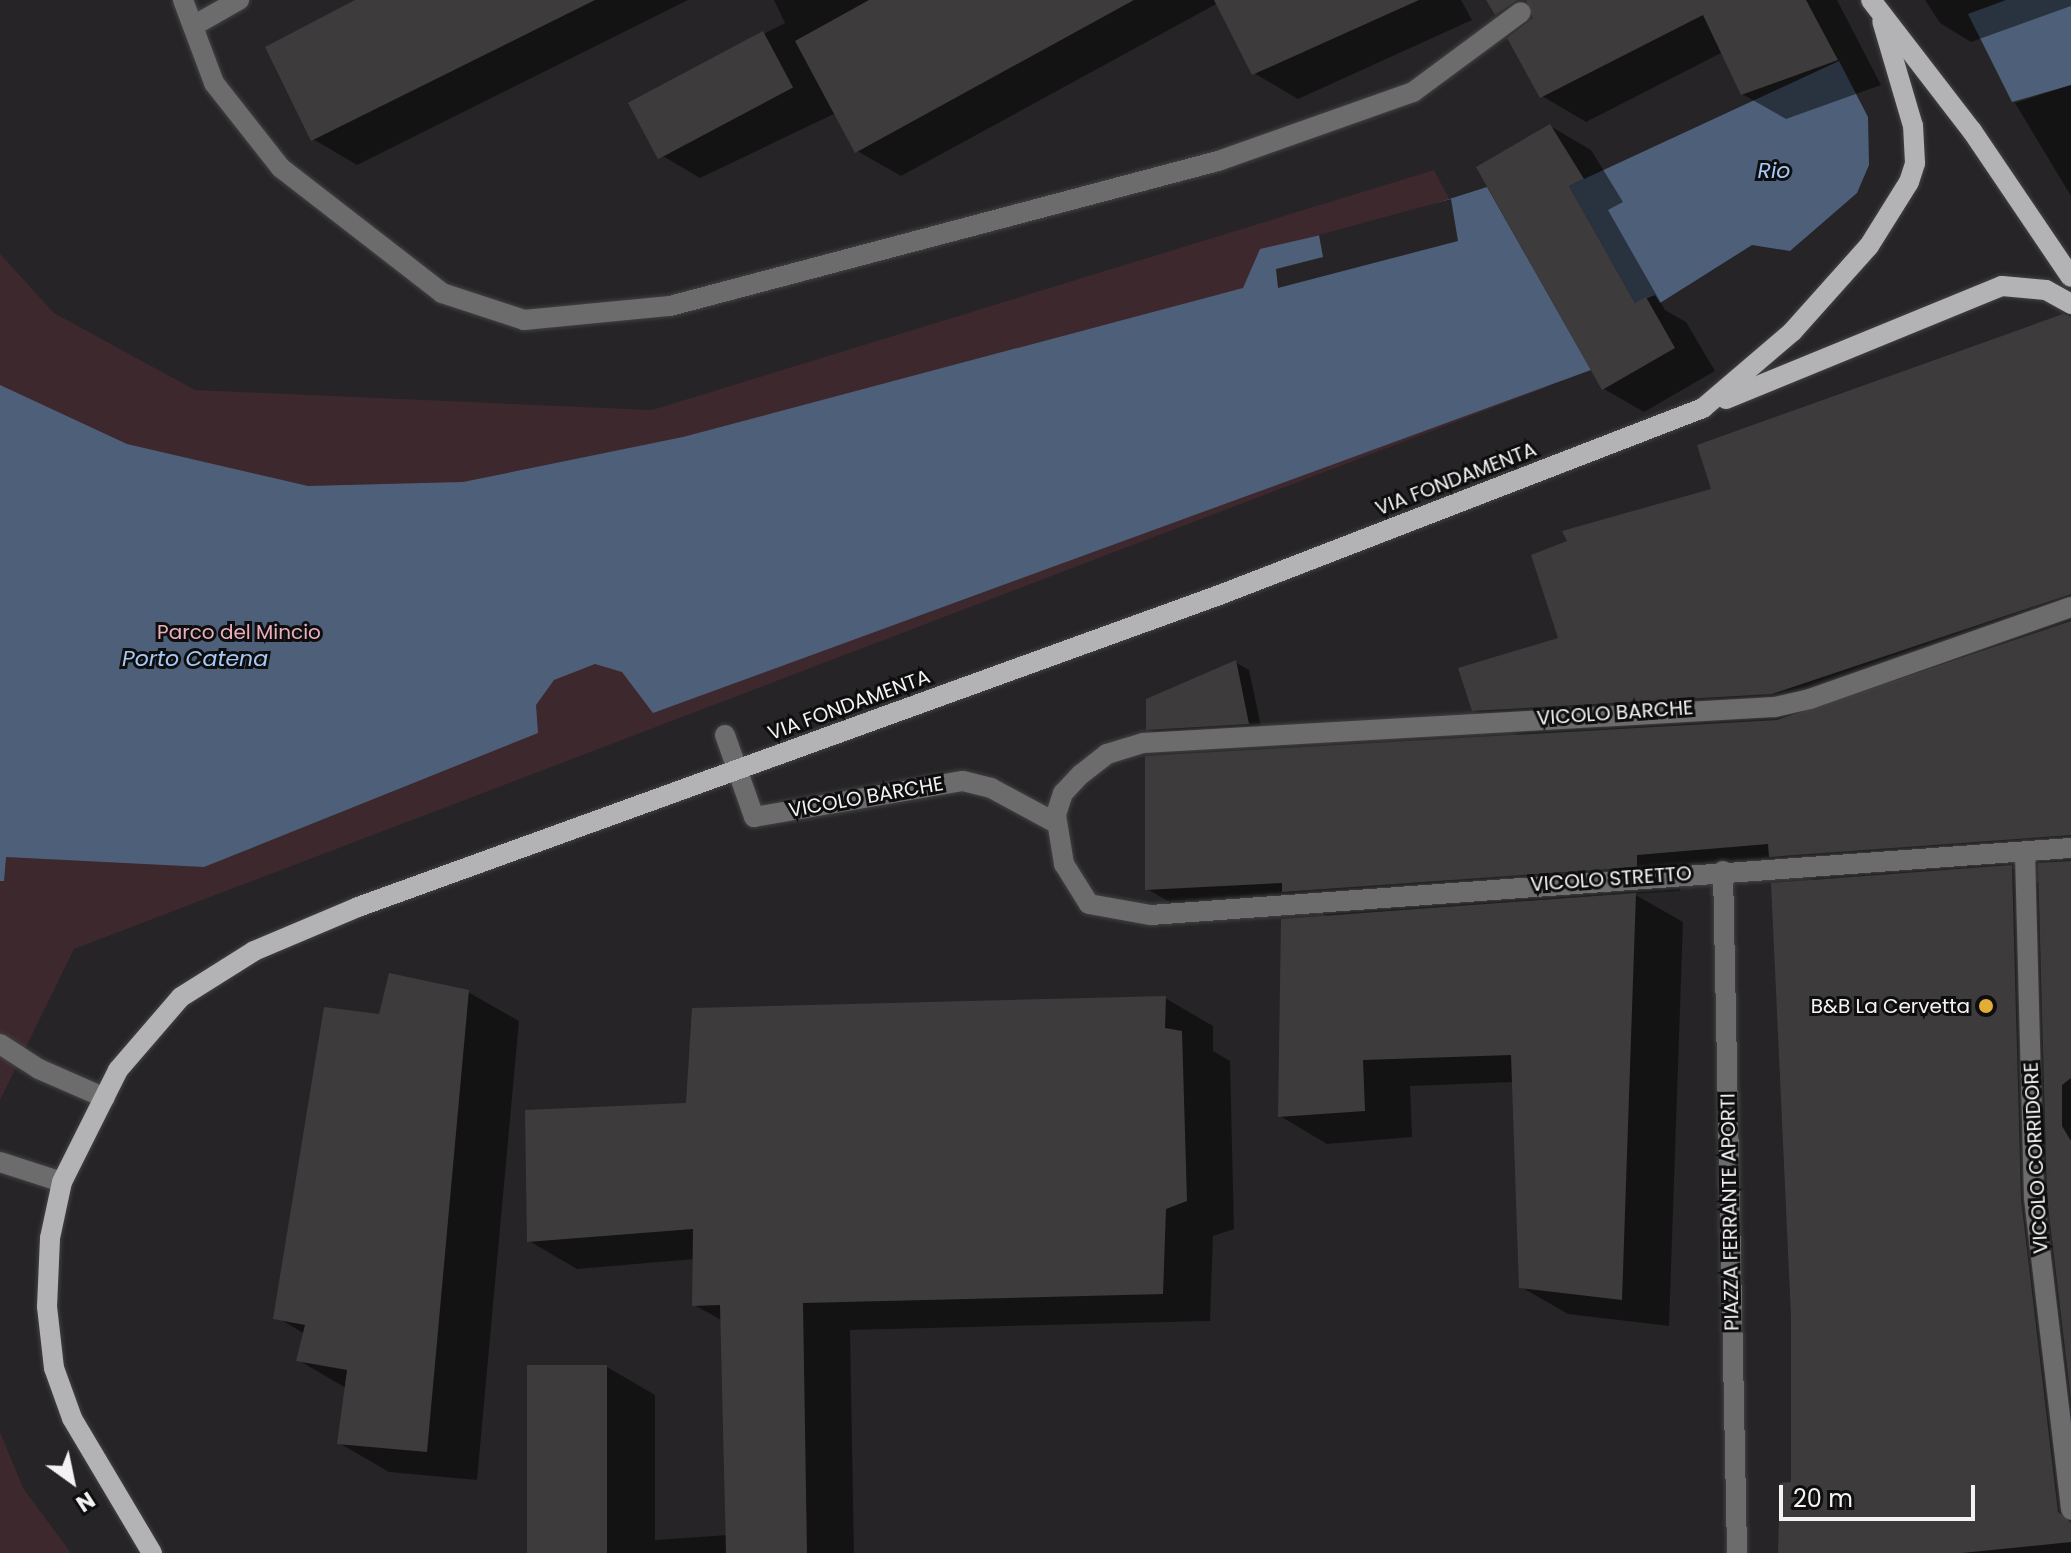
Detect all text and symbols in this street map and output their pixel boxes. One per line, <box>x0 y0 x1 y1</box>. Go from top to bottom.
water label: Rio <box>1758 158 1790 184</box>
street label: VIA FONDAMENTA <box>1372 437 1540 521</box>
park label: Parco del Mincio <box>157 620 321 644</box>
water label: Porto Catena <box>122 646 268 672</box>
street label: VIA FONDAMENTA <box>765 665 933 745</box>
street label: VICOLO BARCHE <box>1536 696 1694 730</box>
street label: VICOLO BARCHE <box>787 772 945 822</box>
street label: VICOLO STRETTO <box>1530 861 1692 897</box>
place label: B&B La Cervetta <box>1811 994 1970 1018</box>
marker: B&B La Cervetta <box>1977 997 1995 1015</box>
street label: VICOLO CORRIDORE <box>2019 1062 2053 1254</box>
street label: PIAZZA FERRANTE APORTI <box>1716 1093 1744 1331</box>
north arrow <box>32 1441 112 1521</box>
scale bar <box>1783 1469 1979 1519</box>
text: 20 m <box>1793 1482 1853 1515</box>
text: N <box>70 1484 101 1519</box>

